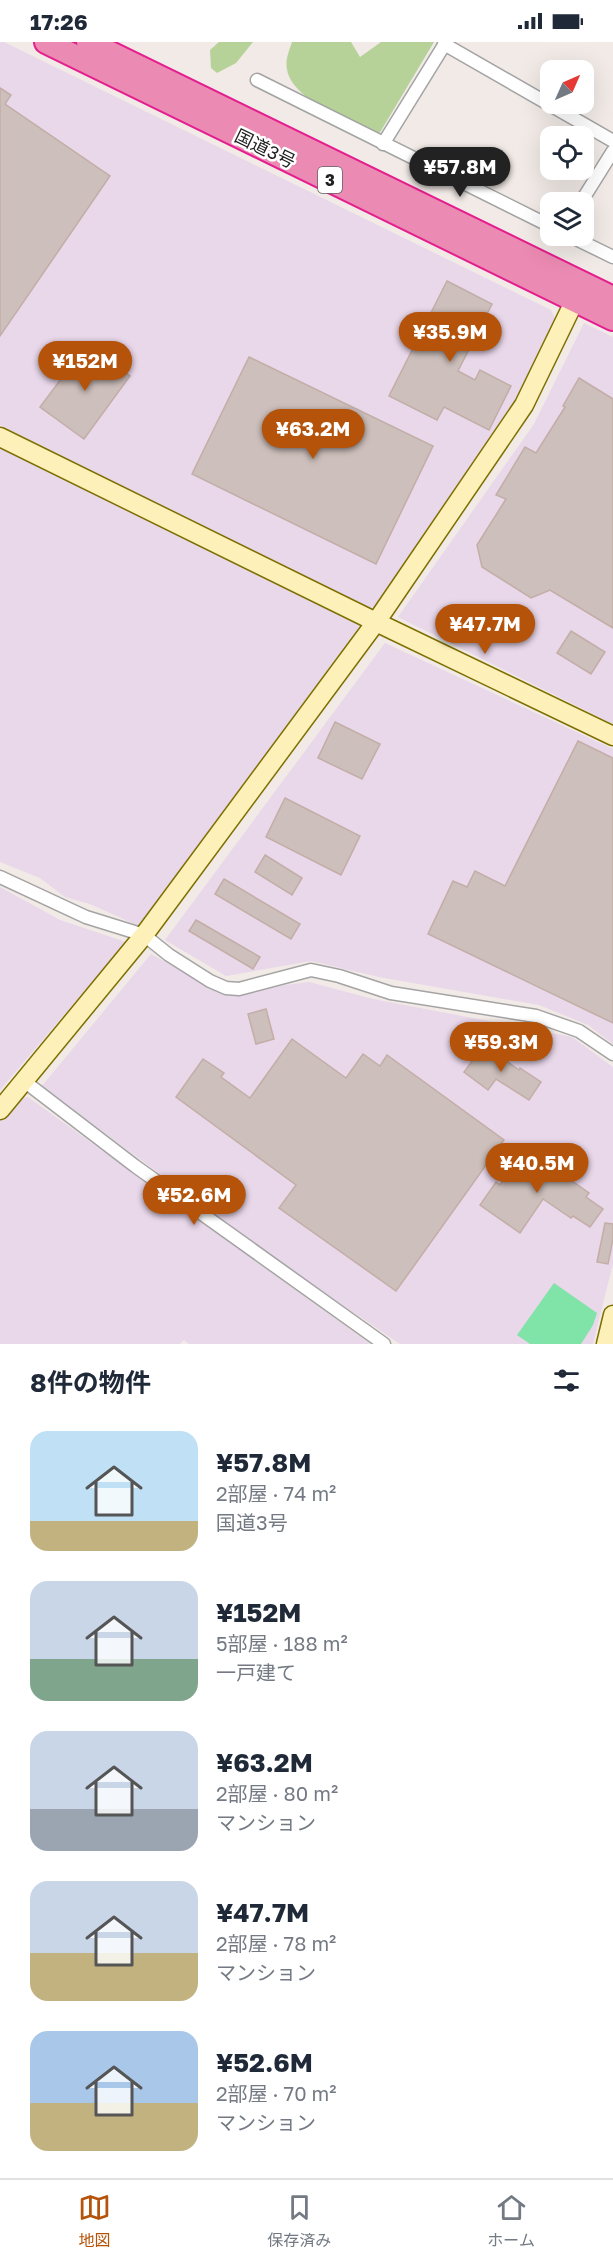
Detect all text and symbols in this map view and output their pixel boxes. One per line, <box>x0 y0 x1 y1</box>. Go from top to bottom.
text: 17:26 <box>30 8 88 35</box>
north arrow <box>540 60 594 114</box>
map controls <box>540 60 594 246</box>
street label: 国道3号 <box>232 124 299 172</box>
button: locate <box>540 126 594 180</box>
pin: ¥57.8M <box>411 147 509 198</box>
text: ¥57.8M <box>423 154 497 178</box>
road number: 3 <box>318 167 342 193</box>
button: layers <box>540 192 594 246</box>
pin: ¥35.9M <box>401 312 499 363</box>
text: ¥35.9M <box>413 319 487 343</box>
pin: ¥152M <box>43 341 127 392</box>
text: ¥152M <box>52 348 118 372</box>
pin: ¥63.2M <box>264 409 362 460</box>
text: ¥63.2M <box>276 416 350 440</box>
pin: ¥47.7M <box>436 604 534 655</box>
text: ¥47.7M <box>449 611 521 635</box>
pin: ¥59.3M <box>452 1022 550 1073</box>
text: ¥59.3M <box>464 1029 538 1053</box>
pin: ¥40.5M <box>488 1143 586 1194</box>
text: ¥40.5M <box>499 1150 575 1174</box>
pin: ¥52.6M <box>145 1175 243 1226</box>
text: ¥52.6M <box>157 1182 231 1206</box>
icon: filters <box>550 1364 583 1397</box>
text: 8件の物件 <box>30 1367 151 1398</box>
text: ¥57.8M <box>216 1447 311 1478</box>
icon: home <box>78 1455 150 1527</box>
text: 2部屋 · 74 m² <box>216 1481 336 1505</box>
text: 国道3号 <box>216 1510 288 1534</box>
text: ¥152M <box>216 1597 301 1628</box>
icon: home <box>78 1605 150 1677</box>
text: 5部屋 · 188 m² <box>216 1631 348 1655</box>
text: 一戸建て <box>216 1660 296 1684</box>
text: ¥63.2M <box>216 1747 313 1778</box>
icon: home <box>78 1755 150 1827</box>
text: 2部屋 · 80 m² <box>216 1781 338 1805</box>
text: マンション <box>216 1810 316 1834</box>
text: ¥47.7M <box>216 1897 309 1928</box>
icon: home <box>78 1905 150 1977</box>
text: 2部屋 · 78 m² <box>216 1931 336 1955</box>
text: マンション <box>216 1960 316 1984</box>
text: ¥52.6M <box>216 2047 313 2078</box>
icon: home <box>78 2055 150 2127</box>
text: 2部屋 · 70 m² <box>216 2081 337 2105</box>
text: マンション <box>216 2110 316 2134</box>
tab: 地図 <box>78 2191 111 2251</box>
tab: 保存済み <box>267 2191 331 2251</box>
tab: ホーム <box>487 2191 535 2251</box>

